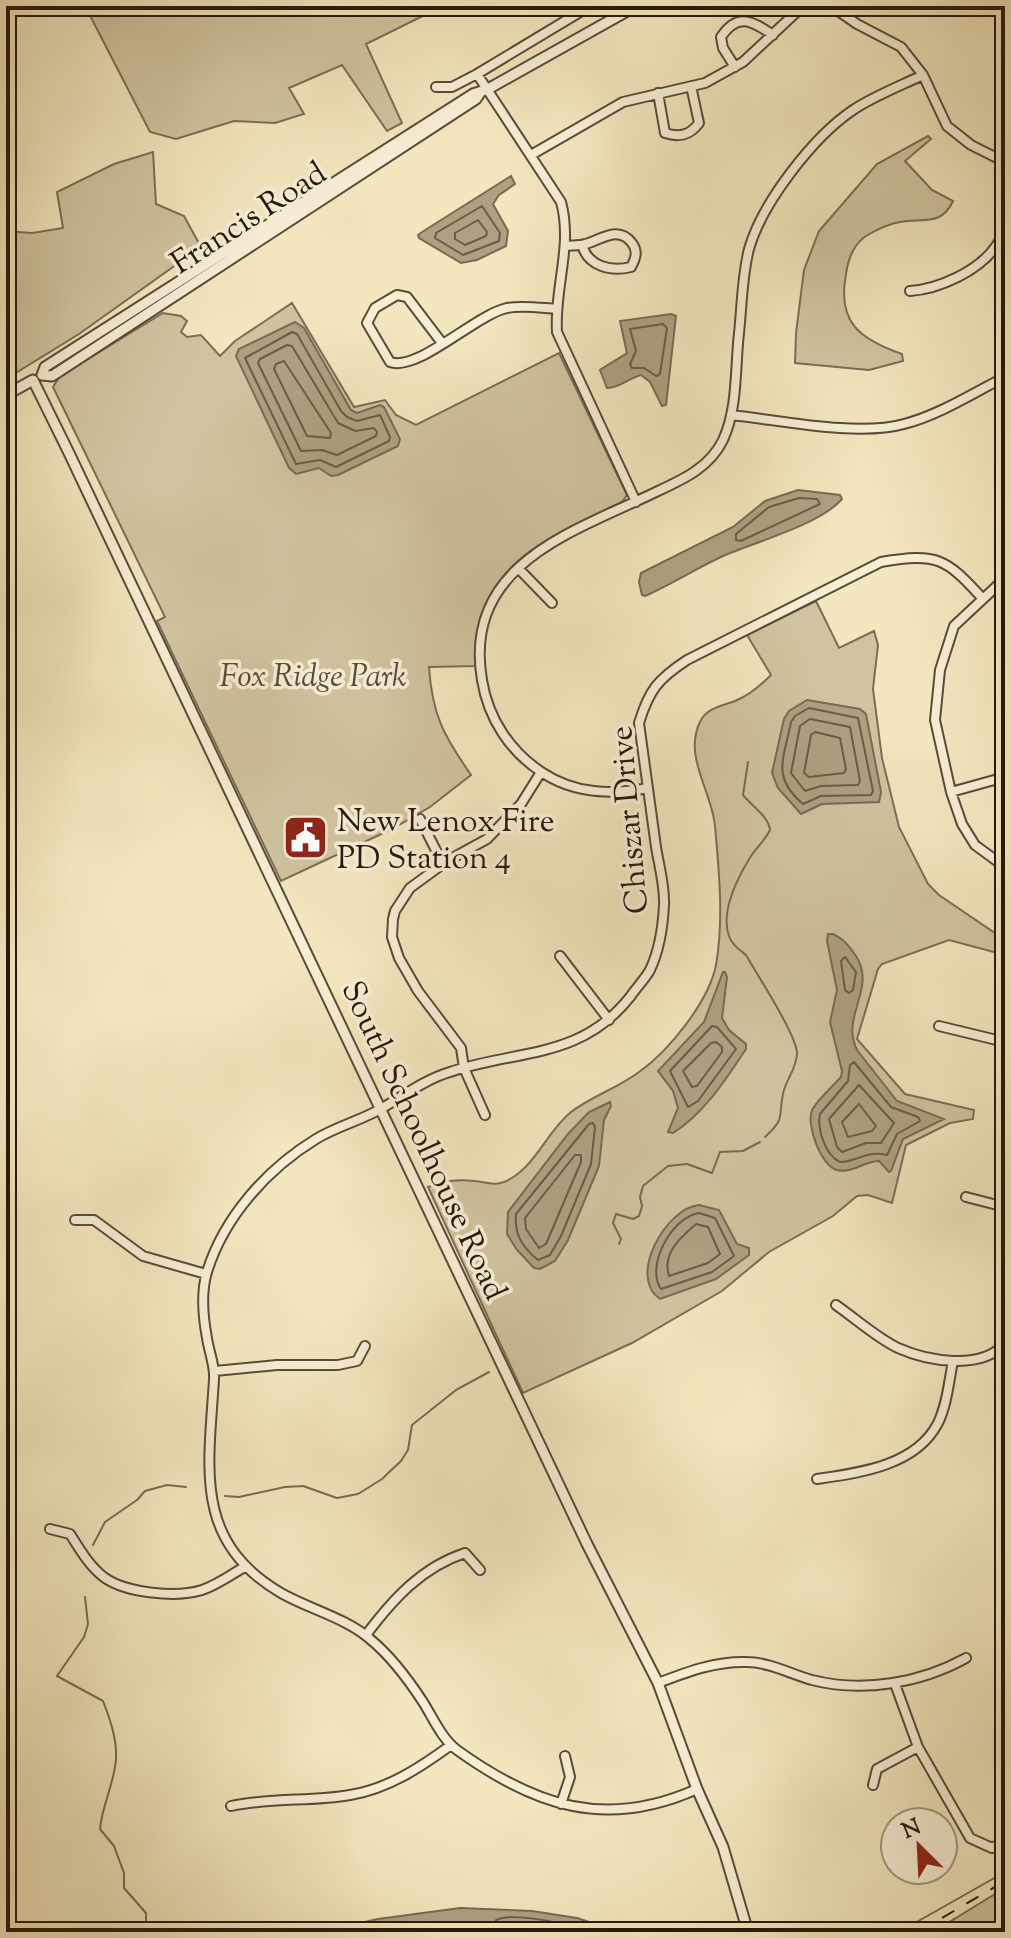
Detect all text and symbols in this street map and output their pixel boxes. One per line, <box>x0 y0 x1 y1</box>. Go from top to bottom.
street label: Francis Road <box>163 152 337 287</box>
park label: Fox Ridge Park <box>219 655 407 701</box>
street label: Chiszar Drive <box>600 724 662 916</box>
place label: New Lenox Fire PD Station 4 <box>337 800 555 883</box>
public building icon: New Lenox Fire PD Station 4 <box>282 814 330 862</box>
street label: South Schoolhouse Road <box>328 974 517 1309</box>
north arrow <box>879 1806 959 1886</box>
text: N <box>898 1812 927 1849</box>

